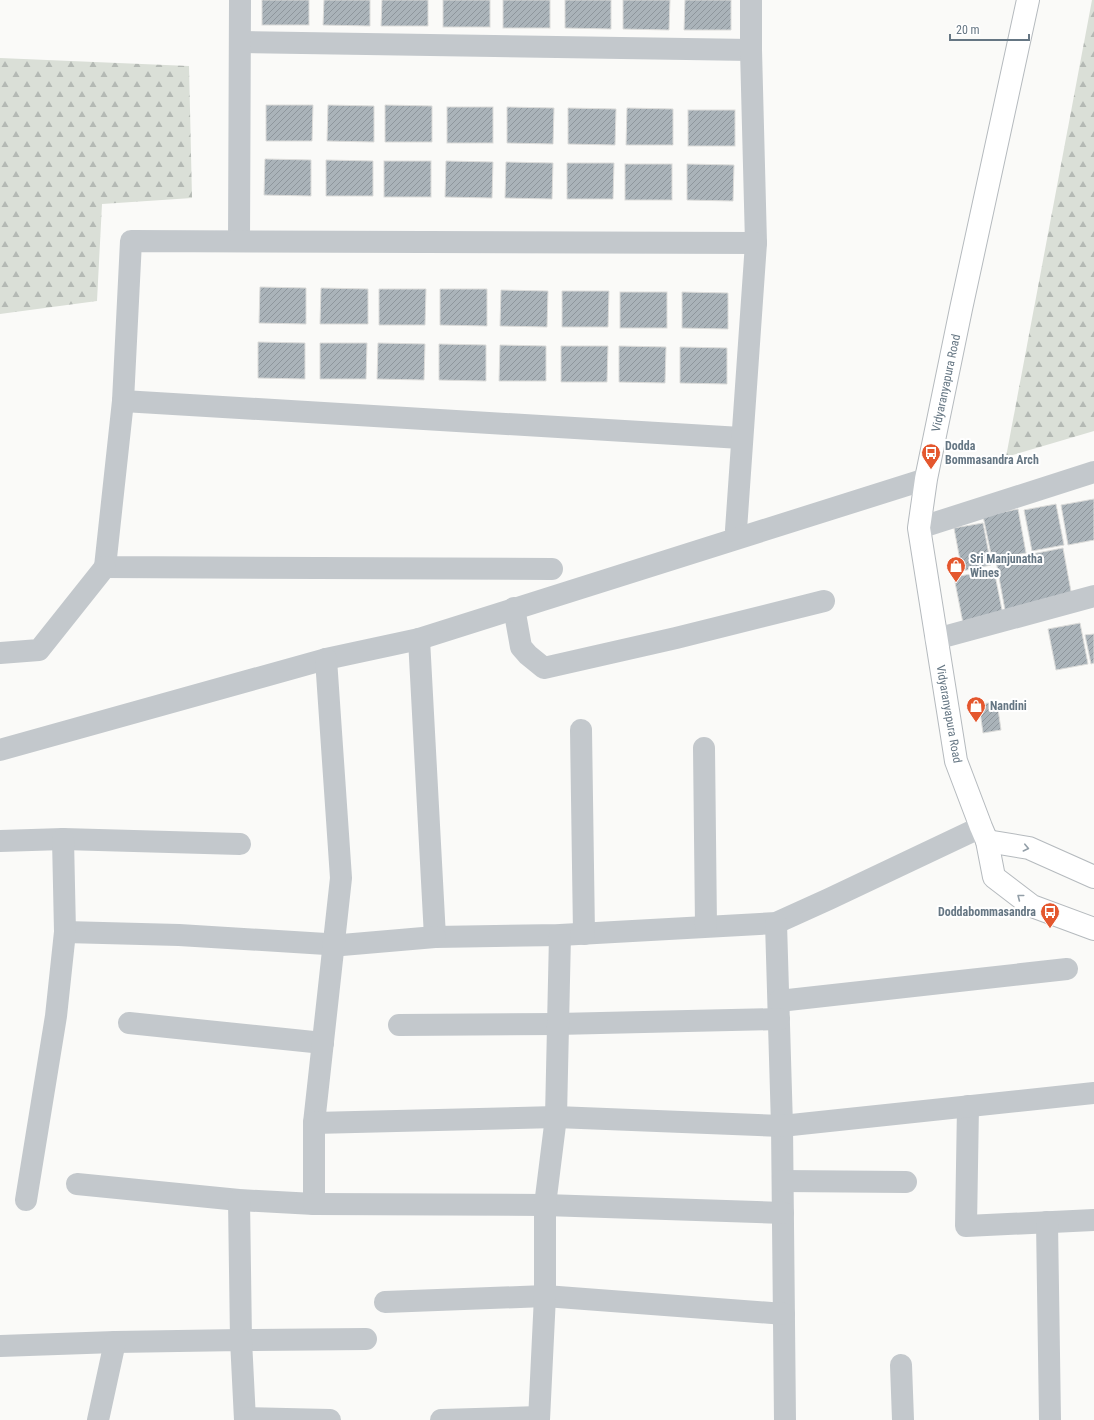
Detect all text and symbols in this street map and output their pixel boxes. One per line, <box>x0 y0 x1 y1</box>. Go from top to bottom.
scale bar <box>950 16 1029 42</box>
text: 20 m <box>956 23 980 37</box>
street label: Vidyaranyapura Road <box>929 333 963 433</box>
place label: Dodda Bommasandra Arch <box>945 439 1039 467</box>
bus stop icon: Dodda Bommasandra Arch <box>920 442 942 470</box>
place label: Sri Manjunatha Wines <box>970 552 1043 580</box>
shop icon: Sri Manjunatha Wines <box>945 555 967 583</box>
street label: Vidyaranyapura Road <box>933 664 965 764</box>
shop icon: Nandini <box>965 695 987 723</box>
place label: Nandini <box>990 699 1027 713</box>
one-way arrow <box>1022 843 1029 851</box>
one-way arrow <box>1018 895 1025 902</box>
bus stop icon: Doddabommasandra <box>1039 901 1061 929</box>
place label: Doddabommasandra <box>938 905 1036 919</box>

